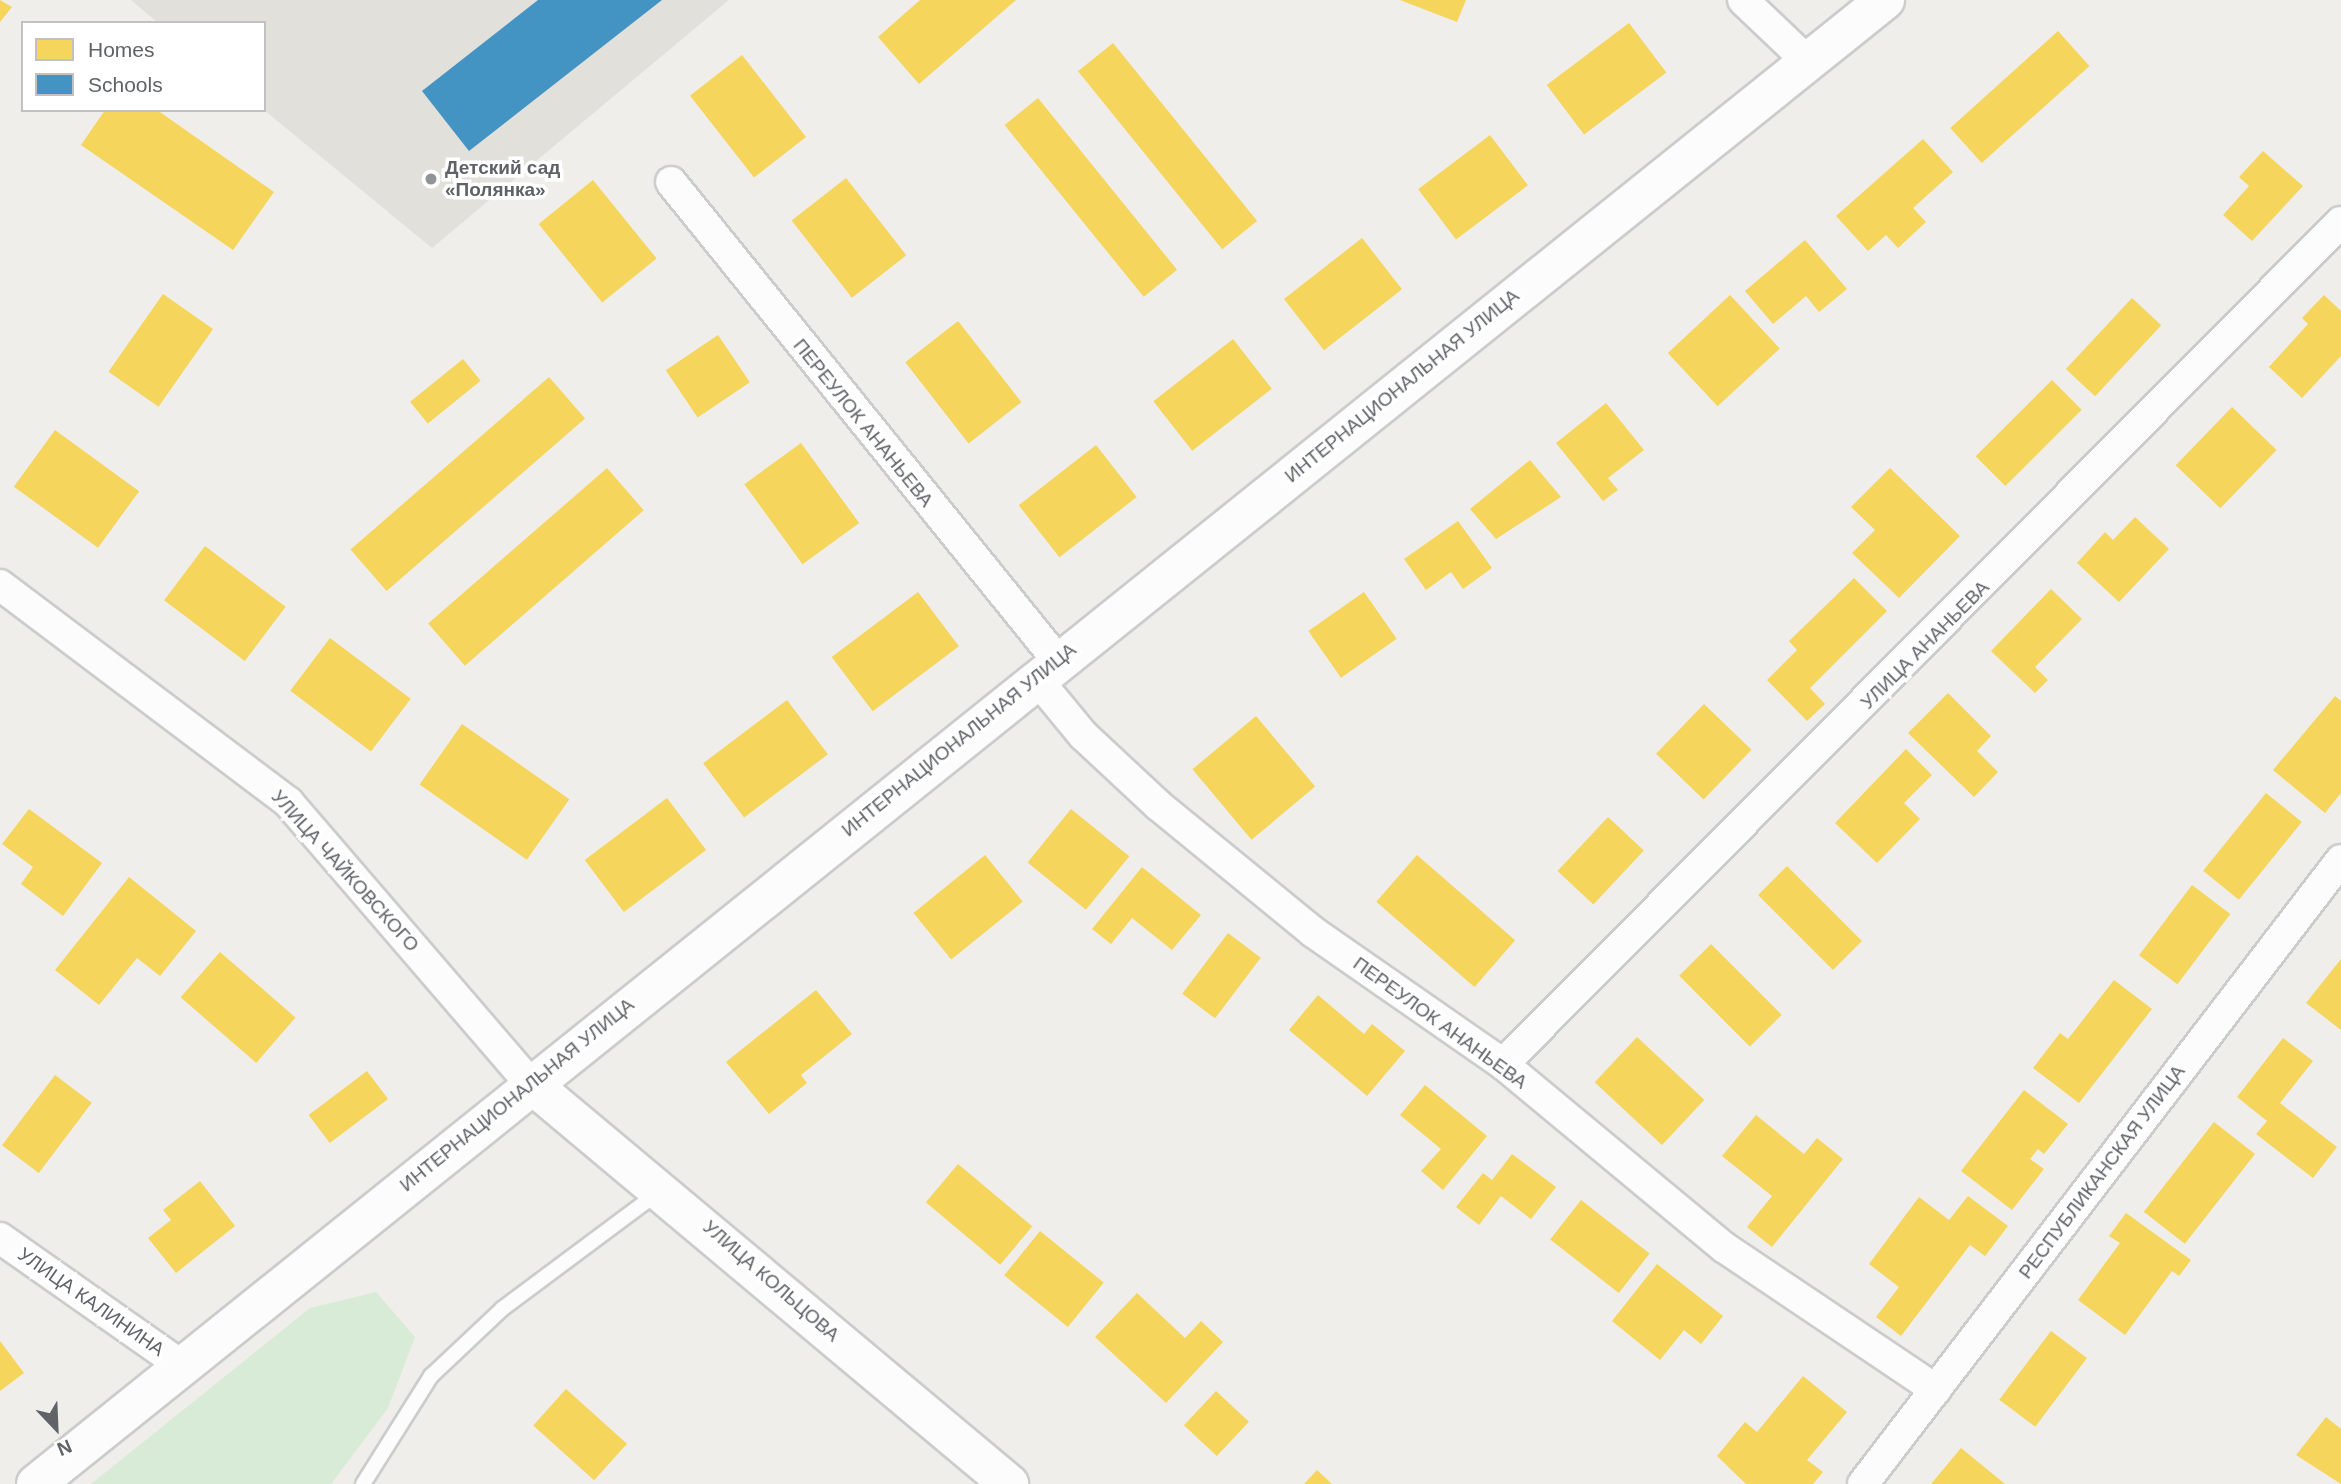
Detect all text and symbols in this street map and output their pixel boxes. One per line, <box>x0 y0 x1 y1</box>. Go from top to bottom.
legend <box>21 21 266 112</box>
text: Homes <box>88 38 155 61</box>
text: Schools <box>88 73 163 96</box>
place label: Детский сад «Полянка» <box>445 157 560 201</box>
marker: Детский сад «Полянка» <box>423 171 439 187</box>
street label: ИНТЕРНАЦИОНАЛЬНАЯ УЛИЦА <box>1280 284 1524 488</box>
street label: ПЕРЕУЛОК АНАНЬЕВА <box>788 334 938 512</box>
street label: УЛИЦА АНАНЬЕВА <box>1856 576 1994 714</box>
street label: ИНТЕРНАЦИОНАЛЬНАЯ УЛИЦА <box>837 638 1081 842</box>
street label: УЛИЦА ЧАЙКОВСКОГО <box>266 785 424 957</box>
street label: ПЕРЕУЛОК АНАНЬЕВА <box>1349 952 1531 1094</box>
street label: ИНТЕРНАЦИОНАЛЬНАЯ УЛИЦА <box>395 993 639 1197</box>
street label: РЕСПУБЛИКАНСКАЯ УЛИЦА <box>2014 1061 2190 1283</box>
street label: УЛИЦА КОЛЬЦОВА <box>698 1216 844 1346</box>
street label: УЛИЦА КАЛИНИНА <box>13 1243 169 1361</box>
north arrow <box>21 1393 91 1463</box>
text: N <box>54 1435 75 1460</box>

